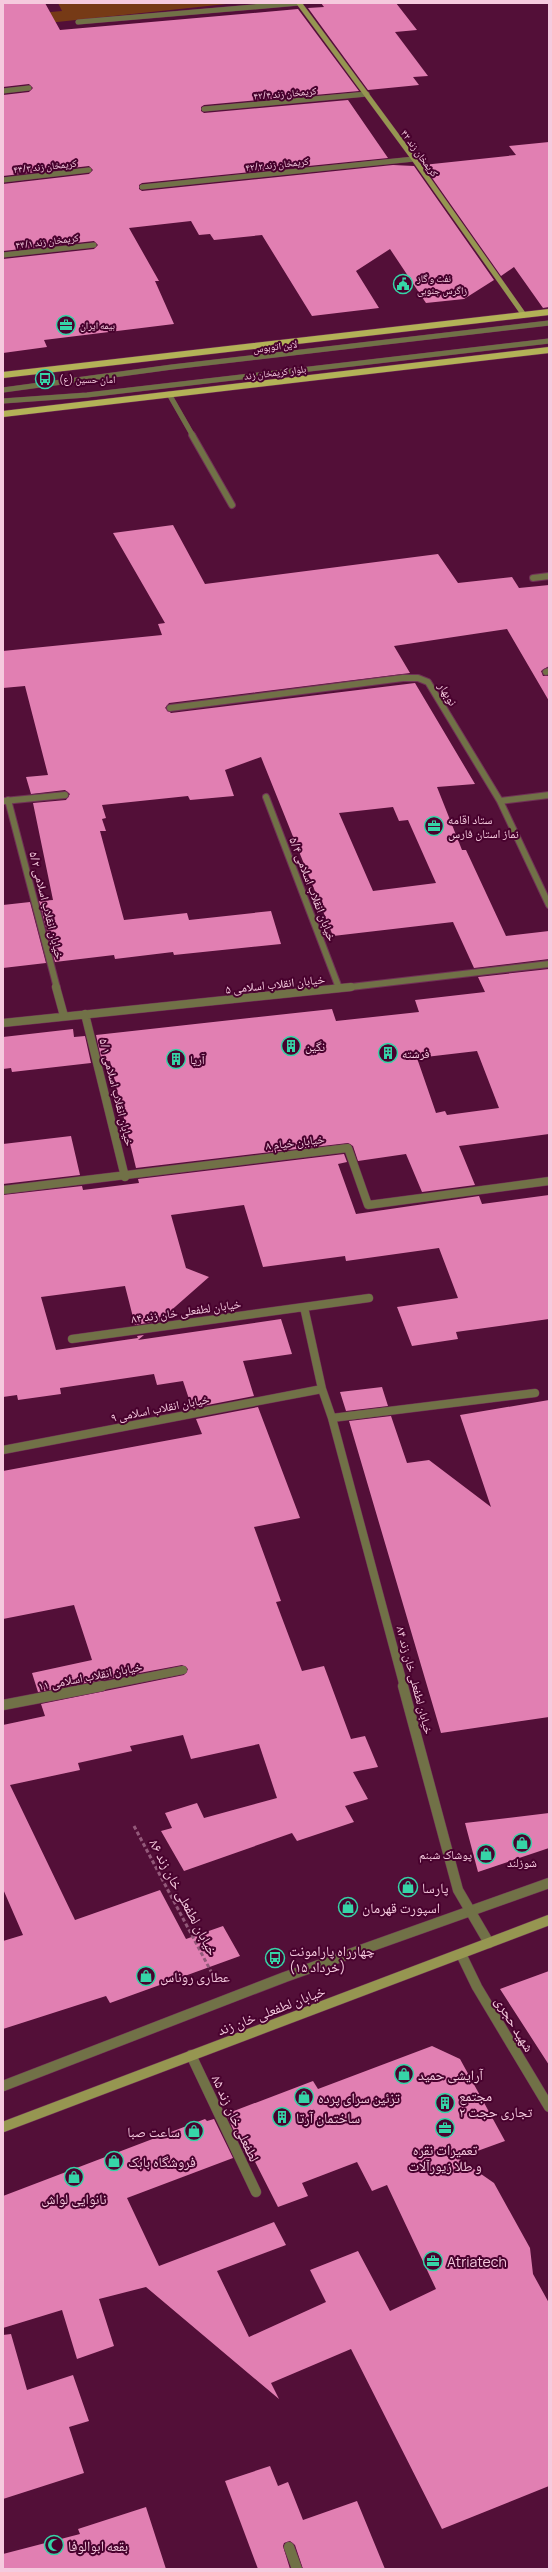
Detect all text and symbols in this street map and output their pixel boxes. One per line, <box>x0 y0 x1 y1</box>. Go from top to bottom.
street label: کریمخان زند ۴۲/۴ <box>253 83 317 103</box>
street label: کریمخان زند ۴۲ <box>398 127 442 179</box>
street label: کریمخان زند ۴۲/۲ <box>245 154 309 174</box>
street label: کریمخان زند ۴۴/۳ <box>13 156 77 176</box>
street label: کریمخان زند ۴۴/۱ <box>15 230 79 252</box>
place label: نفت و گاز زاگرس جنوبی <box>416 271 467 297</box>
public building icon: نفت و گاز زاگرس جنوبی <box>392 273 414 295</box>
office icon: بیمه ایران <box>55 314 77 336</box>
place label: بیمه ایران <box>80 318 115 332</box>
street label: لاین اتوبوس <box>252 336 298 356</box>
street label: بلوار کریمخان زند <box>243 361 307 383</box>
bus stop icon: امان حسین (ع) <box>34 368 56 390</box>
place label: امان حسین (ع) <box>59 372 115 386</box>
street label: نوبهار <box>434 678 462 709</box>
place label: ستاد اقامه نماز استان فارس <box>448 811 519 842</box>
office icon: ستاد اقامه نماز استان فارس <box>423 815 445 837</box>
street label: خیابان انقلاب اسلامی ۵/۴ <box>285 835 341 944</box>
street label: خیابان انقلاب اسلامی ۵/۲ <box>25 849 69 961</box>
street label: خیابان انقلاب اسلامی ۵ <box>224 970 326 998</box>
building icon: نگین <box>280 1035 302 1057</box>
street label: خیابان انقلاب اسلامی ۵/۱ <box>95 1036 139 1148</box>
place label: نگین <box>305 1038 325 1055</box>
building icon: فرشته <box>377 1042 399 1064</box>
place label: فرشته <box>402 1045 430 1062</box>
building icon: آریا <box>165 1048 187 1070</box>
place label: آریا <box>190 1051 206 1068</box>
street label: خیابان خیام ۸ <box>264 1130 326 1154</box>
street label: خیابان لطفعلی خان زند ۸۴ <box>130 1295 242 1327</box>
street label: خیابان انقلاب اسلامی ۹ <box>109 1390 211 1426</box>
street label: خیابان لطفعلی خان زند ۸۴ <box>392 1624 438 1736</box>
street label: خیابان انقلاب اسلامی ۱۱ <box>37 1658 144 1694</box>
shop icon: شوزلند <box>511 1832 533 1854</box>
street label: خیابان لطفعلی خان زند ۸۶ <box>145 1835 223 1959</box>
shop icon: پوشاک شبنم <box>475 1843 497 1865</box>
place label: پوشاک شبنم <box>419 1846 472 1863</box>
place label: شوزلند <box>507 1854 537 1871</box>
shop icon: پارسا <box>397 1876 419 1898</box>
place label: پارسا <box>422 1878 449 1897</box>
shop icon: اسپورت قهرمان <box>337 1896 359 1918</box>
place label: اسپورت قهرمان <box>362 1898 440 1917</box>
place label: چهارراه پارامونت (۱۵ خرداد) <box>289 1941 375 1976</box>
bus stop icon: چهارراه پارامونت (۱۵ خرداد) <box>264 1947 286 1969</box>
shop icon: عطاری روناس <box>135 1965 157 1987</box>
place label: عطاری روناس <box>160 1967 230 1986</box>
street label: خیابان لطفعلی خان زند <box>214 1981 328 2039</box>
street label: شهید حجری <box>491 1993 539 2055</box>
shop icon: آرایشی حمید <box>393 2063 415 2085</box>
place label: آرایشی حمید <box>418 2065 483 2084</box>
street label: لطفعلی خان زند ۸۵ <box>208 2072 264 2164</box>
shop icon: تزئین سرای پرده <box>293 2086 315 2108</box>
place label: مجتمع تجاری حجت ۲ <box>459 2086 532 2121</box>
place label: تزئین سرای پرده <box>318 2088 400 2107</box>
building icon: مجتمع تجاری حجت ۲ <box>434 2092 456 2114</box>
building icon: ساختمان آرتا <box>271 2106 293 2128</box>
place label: ساختمان آرتا <box>296 2108 360 2127</box>
office icon: تعمیرات نقره و طلا زیورآلات <box>434 2117 456 2139</box>
shop icon: ساعت صبا <box>183 2120 205 2142</box>
place label: ساعت صبا <box>127 2122 180 2141</box>
place label: تعمیرات نقره و طلا زیورآلات <box>408 2140 482 2175</box>
shop icon: فروشگاه بابک <box>103 2150 125 2172</box>
place label: فروشگاه بابک <box>128 2152 196 2171</box>
shop icon: نانوایی لواش <box>63 2166 85 2188</box>
place label: نانوایی لواش <box>41 2189 107 2208</box>
office icon: Atriatech <box>422 2250 444 2272</box>
place label: Atriatech <box>447 2252 507 2271</box>
mosque icon: بقعه ابوالوفا <box>43 2534 65 2556</box>
place label: بقعه ابوالوفا <box>68 2536 128 2555</box>

